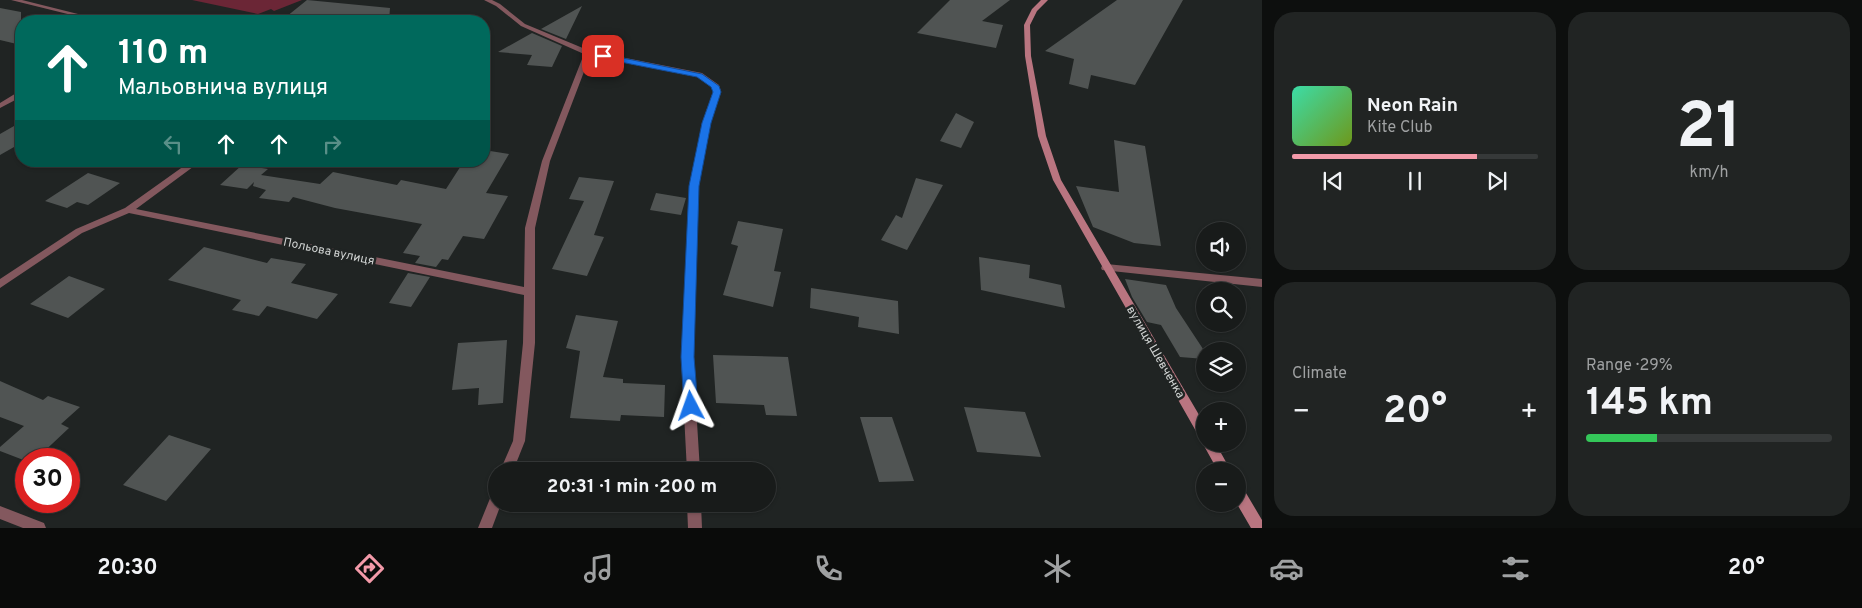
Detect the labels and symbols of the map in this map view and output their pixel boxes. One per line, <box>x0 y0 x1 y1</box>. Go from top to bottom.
pin <box>582 35 624 77</box>
street label: Польова вулиця <box>282 235 376 269</box>
street label: вулиця Шевченка <box>1122 304 1188 401</box>
position arrow <box>664 379 716 431</box>
speed limit sign: 30 <box>15 448 80 513</box>

